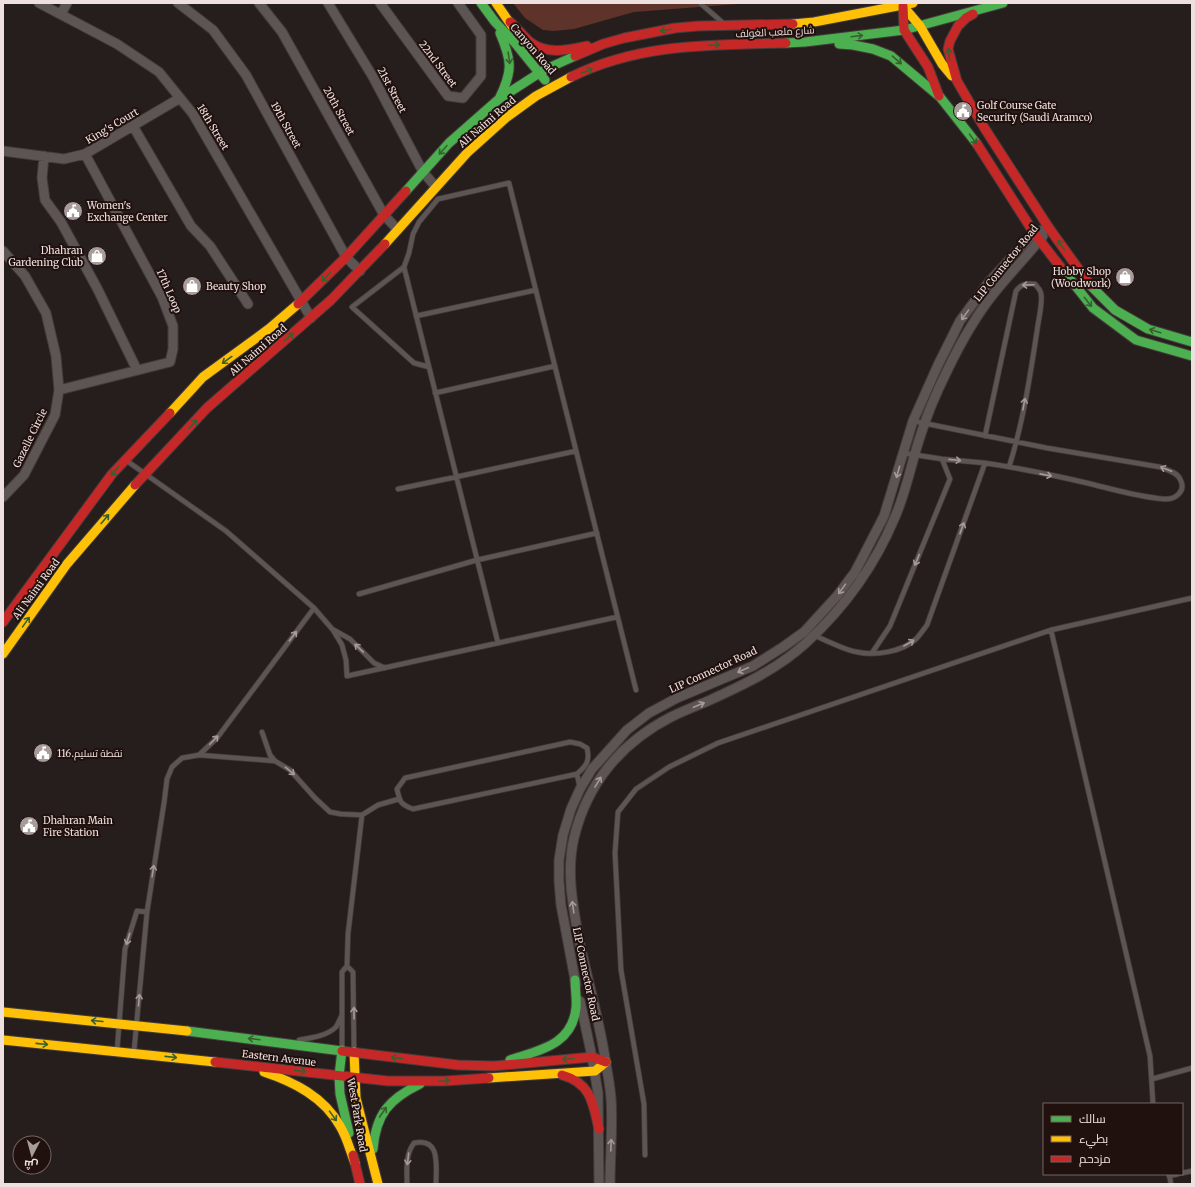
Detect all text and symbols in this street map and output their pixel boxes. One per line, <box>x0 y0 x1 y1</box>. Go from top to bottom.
street label: Canyon Road <box>507 21 559 77</box>
street label: شارع ملعب الغولف <box>735 23 815 41</box>
one-way arrow <box>660 26 673 34</box>
one-way arrow <box>850 32 863 40</box>
street label: 22nd Street <box>416 38 460 90</box>
one-way arrow <box>707 42 720 49</box>
one-way arrow <box>946 48 953 61</box>
one-way arrow <box>505 51 513 64</box>
one-way arrow <box>891 56 902 65</box>
street label: 21st Street <box>375 65 409 115</box>
one-way arrow <box>581 66 593 74</box>
street label: 20th Street <box>320 84 358 138</box>
street label: Ali Naimi Road <box>455 93 518 151</box>
street label: 19th Street <box>268 99 304 151</box>
place label: Golf Course Gate Security (Saudi Aramco) <box>977 99 1093 124</box>
public building icon: Golf Course Gate Security (Saudi Aramco) <box>952 100 974 122</box>
street label: 18th Street <box>194 102 232 153</box>
street label: King's Court <box>83 105 141 147</box>
one-way arrow <box>969 133 977 144</box>
one-way arrow <box>438 145 448 155</box>
place label: Women's Exchange Center <box>86 199 168 224</box>
public building icon: Women's Exchange Center <box>62 200 84 222</box>
street label: LIP Connector Road <box>971 222 1041 304</box>
one-way arrow <box>1057 240 1065 251</box>
place label: Dhahran Gardening Club <box>9 244 83 269</box>
shop icon: Dhahran Gardening Club <box>86 245 108 267</box>
place label: Hobby Shop (Woodwork) <box>1051 265 1111 290</box>
shop icon: Hobby Shop (Woodwork) <box>1114 266 1136 288</box>
street label: 17th Loop <box>154 267 184 315</box>
one-way arrow <box>322 272 331 282</box>
shop icon: Beauty Shop <box>181 275 203 297</box>
place label: Beauty Shop <box>206 280 266 293</box>
one-way arrow <box>1022 281 1035 288</box>
one-way arrow <box>1084 296 1093 307</box>
one-way arrow <box>961 309 969 320</box>
street label: Ali Naimi Road <box>226 321 289 379</box>
one-way arrow <box>1148 327 1161 334</box>
one-way arrow <box>284 333 294 342</box>
one-way arrow <box>221 356 232 364</box>
one-way arrow <box>1020 398 1028 411</box>
street label: Gazelle Circle <box>10 406 50 470</box>
one-way arrow <box>188 419 197 429</box>
one-way arrow <box>948 456 961 464</box>
one-way arrow <box>1161 465 1173 473</box>
one-way arrow <box>111 466 120 476</box>
one-way arrow <box>893 466 901 479</box>
one-way arrow <box>1039 471 1052 479</box>
one-way arrow <box>100 514 109 525</box>
one-way arrow <box>959 522 967 534</box>
one-way arrow <box>913 553 920 565</box>
street label: Ali Naimi Road <box>9 556 62 623</box>
one-way arrow <box>838 583 846 594</box>
one-way arrow <box>22 617 30 628</box>
one-way arrow <box>288 631 297 642</box>
one-way arrow <box>903 639 915 647</box>
one-way arrow <box>354 643 364 653</box>
street label: LIP Connector Road <box>667 644 759 696</box>
one-way arrow <box>737 667 749 675</box>
one-way arrow <box>692 701 704 708</box>
one-way arrow <box>209 735 219 745</box>
public building icon: نقطة تسليم.116 <box>32 742 54 764</box>
place label: نقطة تسليم.116 <box>57 747 123 761</box>
one-way arrow <box>285 767 296 776</box>
one-way arrow <box>594 776 602 788</box>
place label: Dhahran Main Fire Station <box>43 814 113 839</box>
public building icon: Dhahran Main Fire Station <box>18 815 40 837</box>
one-way arrow <box>149 865 157 878</box>
one-way arrow <box>569 901 577 914</box>
street label: LIP Connector Road <box>570 926 602 1022</box>
one-way arrow <box>124 932 131 945</box>
one-way arrow <box>135 994 142 1007</box>
one-way arrow <box>350 1007 358 1020</box>
one-way arrow <box>91 1017 104 1025</box>
one-way arrow <box>248 1035 261 1043</box>
one-way arrow <box>35 1040 48 1048</box>
street label: Eastern Avenue <box>241 1047 317 1069</box>
one-way arrow <box>164 1053 177 1061</box>
one-way arrow <box>391 1054 404 1062</box>
one-way arrow <box>562 1056 575 1063</box>
one-way arrow <box>293 1067 306 1075</box>
street label: West Park Road <box>344 1076 370 1153</box>
one-way arrow <box>437 1078 450 1085</box>
legend <box>1043 1103 1183 1175</box>
one-way arrow <box>379 1106 387 1117</box>
one-way arrow <box>329 1110 337 1121</box>
text: سالك <box>1079 1111 1106 1126</box>
text: بطيء <box>1079 1131 1108 1149</box>
north arrow <box>12 1135 52 1175</box>
one-way arrow <box>607 1139 615 1152</box>
text: مزدحم <box>1079 1151 1111 1167</box>
one-way arrow <box>404 1152 411 1165</box>
text: ش <box>23 1157 39 1173</box>

